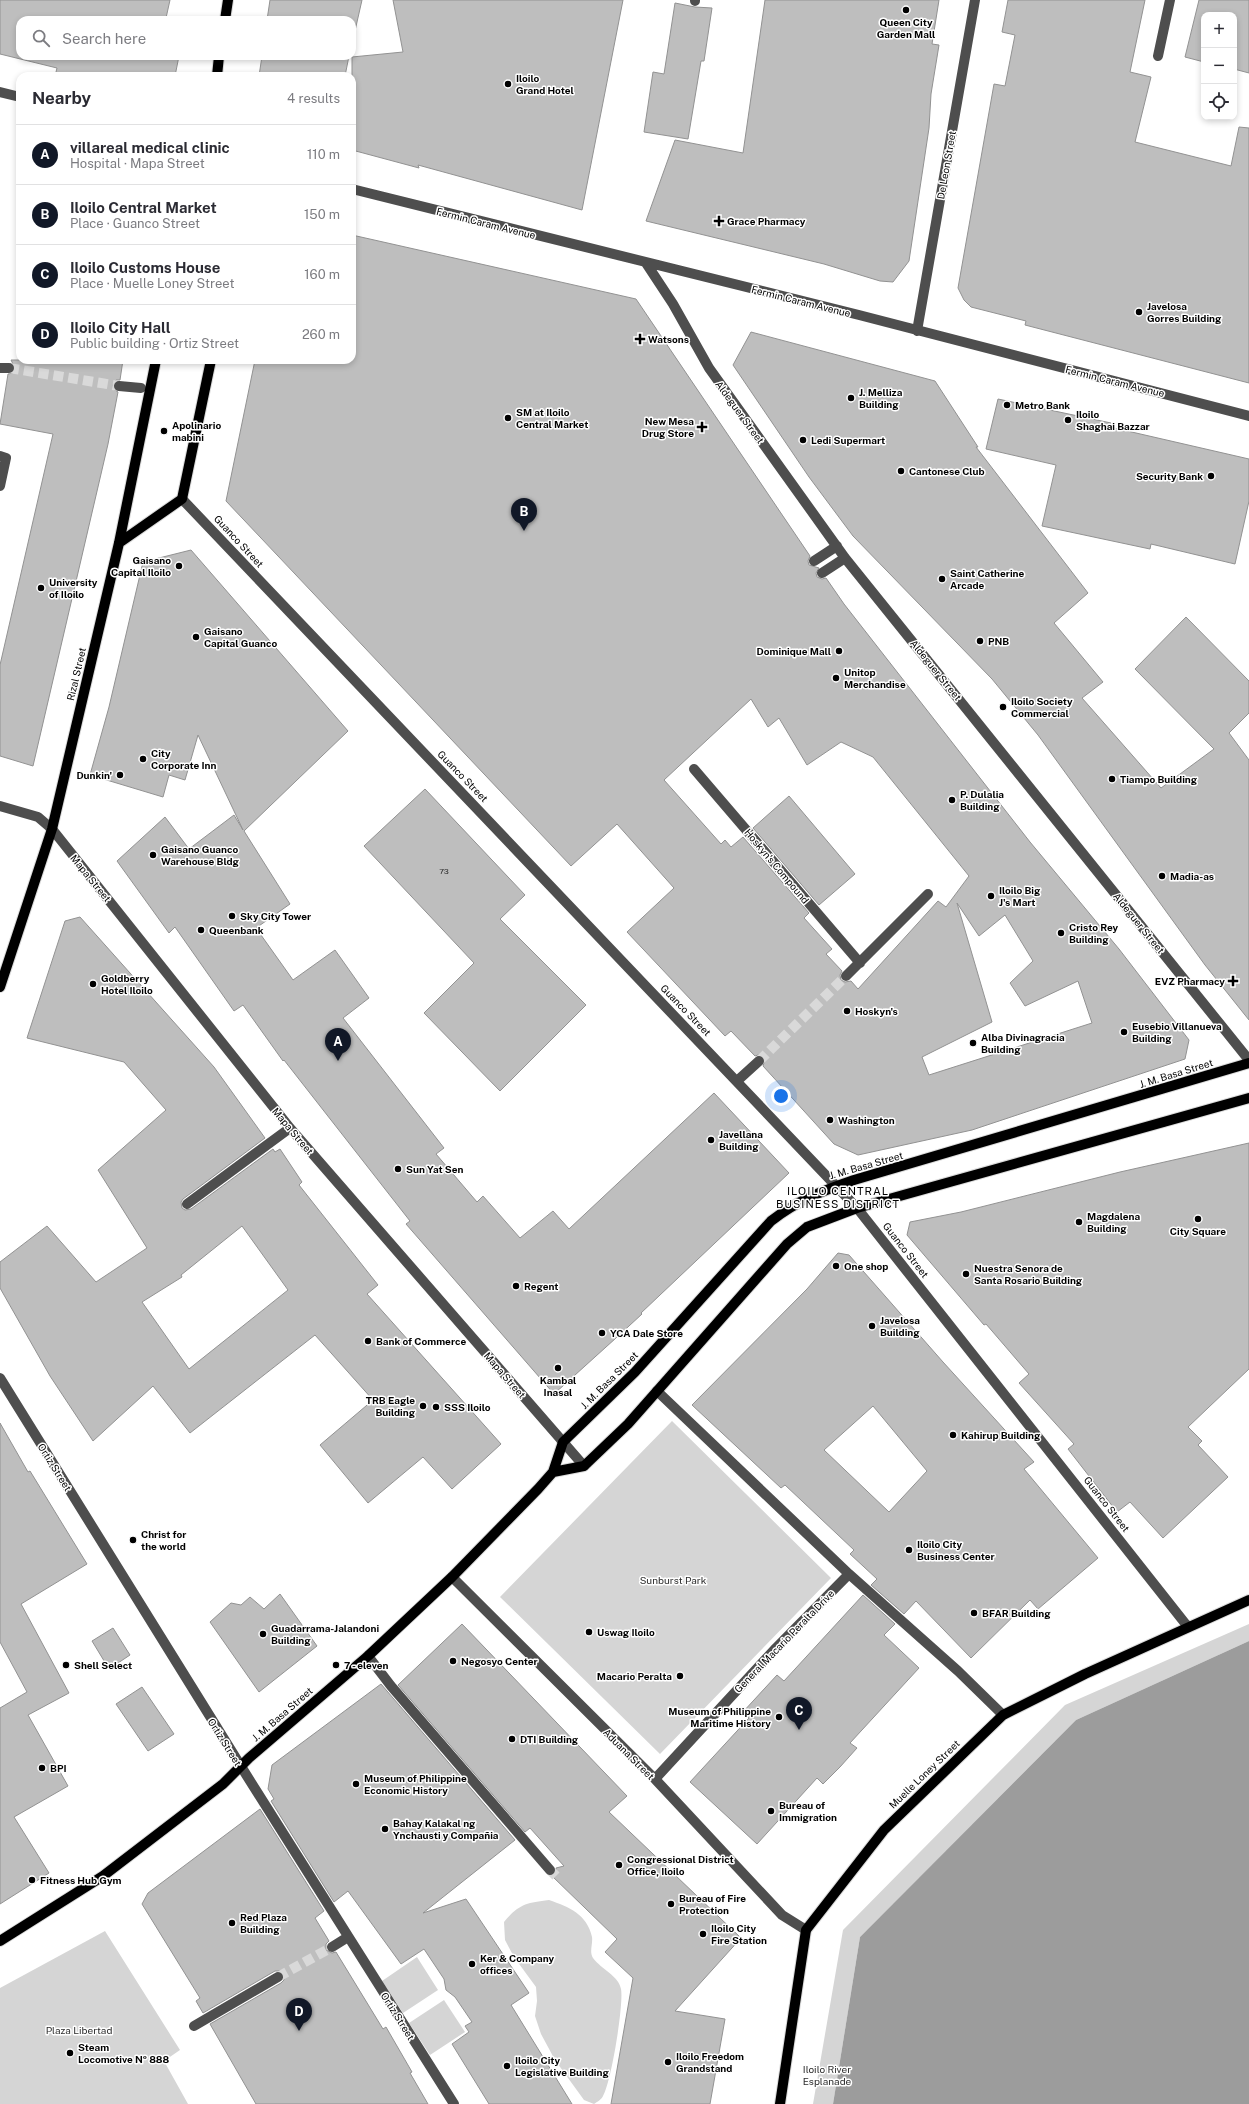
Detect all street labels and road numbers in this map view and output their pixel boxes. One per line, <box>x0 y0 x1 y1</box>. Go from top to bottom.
street label: De Leon Street <box>934 130 958 200</box>
street label: Fermin Caram Avenue <box>435 205 537 241</box>
street label: Fermin Caram Avenue <box>750 283 852 319</box>
street label: Fermin Caram Avenue <box>1064 363 1166 399</box>
street label: Aldeguer Street <box>713 378 767 446</box>
street label: Guanco Street <box>212 512 266 570</box>
street label: Aldeguer Street <box>908 637 964 703</box>
street label: Rizal Street <box>64 646 88 702</box>
street label: Guanco Street <box>435 748 491 804</box>
street label: Hoskyn's Compound <box>742 826 812 906</box>
street label: Mapa Street <box>68 852 114 904</box>
street label: Aldeguer Street <box>1111 890 1167 956</box>
street label: Guanco Street <box>658 982 714 1038</box>
street label: J. M. Basa Street <box>1138 1056 1214 1090</box>
street label: Mapa Street <box>270 1105 316 1157</box>
street label: J. M. Basa Street <box>828 1149 904 1181</box>
street label: Guanco Street <box>881 1220 931 1280</box>
street label: Mapa Street <box>482 1349 528 1401</box>
street label: J. M. Basa Street <box>578 1349 640 1411</box>
street label: Ortiz Street <box>36 1441 74 1493</box>
street label: Guanco Street <box>1082 1474 1132 1534</box>
street label: General Macario Peralta Drive <box>732 1587 837 1695</box>
street label: J. M. Basa Street <box>249 1684 315 1744</box>
street label: Ortiz Street <box>206 1716 244 1768</box>
street label: Aduana Street <box>601 1726 657 1782</box>
street label: Muelle Loney Street <box>886 1737 962 1811</box>
street label: Ortiz Street <box>379 1990 417 2042</box>

